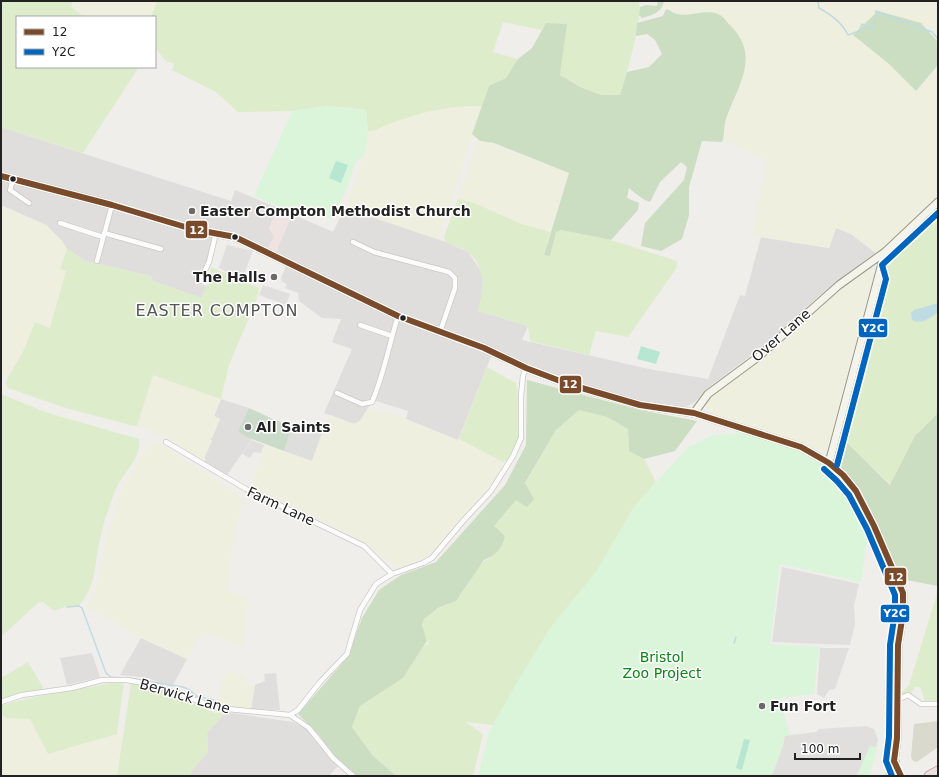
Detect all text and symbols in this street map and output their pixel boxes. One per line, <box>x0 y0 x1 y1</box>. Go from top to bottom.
legend <box>16 16 156 68</box>
text: 12 <box>52 25 67 39</box>
text: Y2C <box>51 45 75 59</box>
unlabelled marker <box>8 174 18 184</box>
place label: Easter Compton Methodist Church <box>200 203 471 219</box>
marker: Easter Compton Methodist Church <box>187 206 197 216</box>
line badge: 12 <box>185 220 208 239</box>
text: 12 <box>189 224 205 237</box>
unlabelled marker <box>230 232 240 242</box>
place label: The Halls <box>193 269 266 285</box>
marker: The Halls <box>269 272 279 282</box>
district label: EASTER COMPTON <box>136 301 298 320</box>
street label: Over Lane <box>749 305 813 365</box>
unlabelled marker <box>398 313 408 323</box>
line badge: Y2C <box>858 318 888 338</box>
text: Y2C <box>860 322 885 335</box>
line badge: 12 <box>559 375 582 394</box>
text: 12 <box>562 378 578 391</box>
place label: All Saints <box>256 419 331 435</box>
marker: All Saints <box>243 422 253 432</box>
street label: Farm Lane <box>245 483 317 529</box>
line badge: 12 <box>884 567 907 586</box>
text: 12 <box>888 571 904 584</box>
line badge: Y2C <box>880 604 910 623</box>
text: Y2C <box>882 607 907 620</box>
park label: Bristol Zoo Project <box>622 649 702 681</box>
street label: Berwick Lane <box>138 675 232 717</box>
place label: Fun Fort <box>770 698 836 714</box>
marker: Fun Fort <box>757 701 767 711</box>
scale bar <box>795 735 860 761</box>
text: 100 m <box>801 742 839 756</box>

